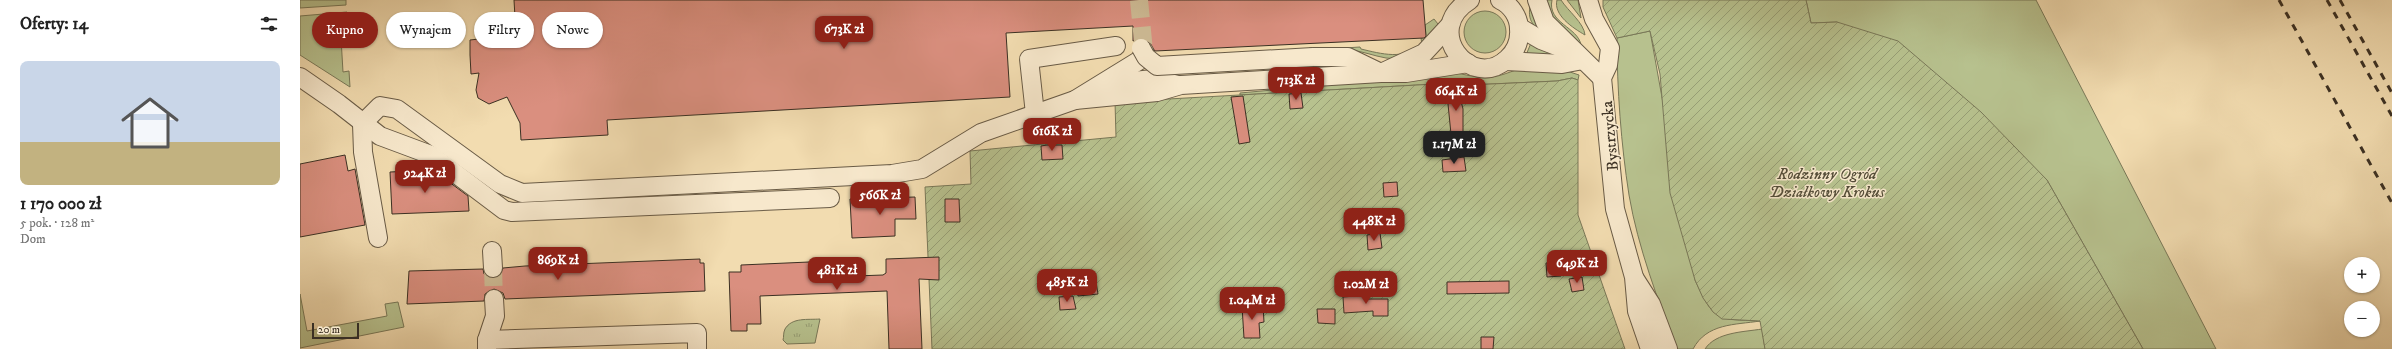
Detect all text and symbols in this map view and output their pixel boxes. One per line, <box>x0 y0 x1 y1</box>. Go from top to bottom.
chip: Kupno <box>312 12 378 48</box>
chip: Wynajem <box>386 12 466 48</box>
chip: Filtry <box>474 12 534 48</box>
chip: Nowe <box>542 12 603 48</box>
text: Oferty: 14 <box>20 13 88 35</box>
icon: filters <box>258 13 280 35</box>
pin: 673K zł <box>807 16 881 50</box>
text: 673K zł <box>824 21 864 37</box>
pin: 713K zł <box>1259 67 1333 101</box>
text: 713K zł <box>1277 72 1315 88</box>
pin: 664K zł <box>1419 78 1493 112</box>
text: 664K zł <box>1435 83 1477 99</box>
icon: home <box>114 87 186 159</box>
street label: Bystrzycka <box>1597 100 1623 172</box>
pin: 616K zł <box>1015 118 1089 152</box>
text: 616K zł <box>1032 123 1072 139</box>
pin: 1.17M zł <box>1413 131 1495 165</box>
text: 1.17M zł <box>1432 136 1476 152</box>
pin: 924K zł <box>388 160 462 194</box>
park label: Rodzinny Ogród Działkowy Krokus <box>1769 164 1886 202</box>
text: 924K zł <box>404 165 446 181</box>
pin: 566K zł <box>843 182 917 216</box>
text: 566K zł <box>859 187 901 203</box>
text: 1 170 000 zł <box>20 193 101 215</box>
pin: 448K zł <box>1337 208 1411 242</box>
text: 448K zł <box>1353 213 1395 229</box>
text: 5 pok. · 128 m² <box>20 215 94 231</box>
text: Dom <box>20 231 46 247</box>
pin: 869K zł <box>521 247 595 281</box>
pin: 649K zł <box>1540 250 1614 284</box>
text: 869K zł <box>537 252 579 268</box>
text: 649K zł <box>1556 255 1598 271</box>
pin: 481K zł <box>800 257 874 291</box>
map controls <box>2344 257 2380 337</box>
button: + <box>2344 257 2380 293</box>
text: 481K zł <box>817 262 857 278</box>
pin: 485K zł <box>1030 269 1104 303</box>
pin: 1.02M zł <box>1325 271 1407 305</box>
text: 485K zł <box>1046 274 1088 290</box>
text: 1.02M zł <box>1343 276 1389 292</box>
pin: 1.04M zł <box>1211 287 1293 321</box>
text: 1.04M zł <box>1229 292 1275 308</box>
button: − <box>2344 301 2380 337</box>
scale bar <box>312 321 359 340</box>
text: 20 m <box>318 323 340 337</box>

